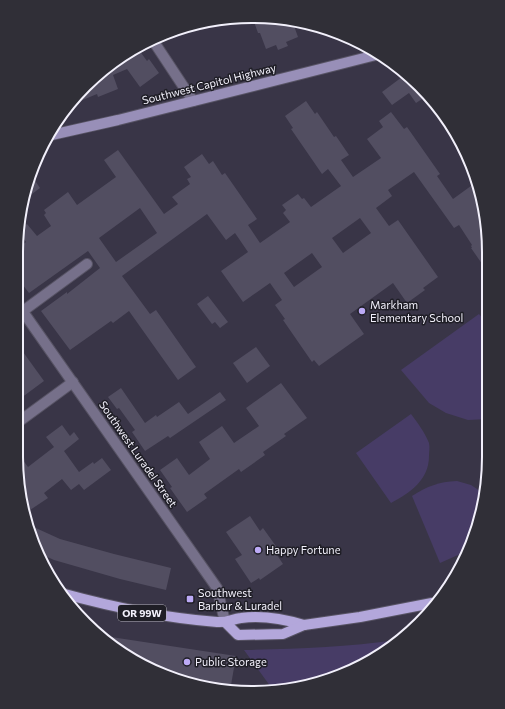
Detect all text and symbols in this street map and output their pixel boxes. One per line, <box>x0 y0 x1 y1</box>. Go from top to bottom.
street label: Southwest Capitol Highway <box>141 60 278 106</box>
place label: Markham Elementary School <box>370 298 463 324</box>
marker: Markham Elementary School <box>357 306 367 316</box>
street label: Southwest Luradel Street <box>97 398 180 510</box>
place label: Happy Fortune <box>266 543 341 556</box>
marker: Happy Fortune <box>253 545 263 555</box>
place label: Southwest Barbur & Luradel <box>198 586 282 612</box>
marker: Southwest Barbur & Luradel <box>185 594 195 604</box>
road number: OR 99W <box>118 605 166 621</box>
place label: Public Storage <box>195 655 267 668</box>
marker: Public Storage <box>182 657 192 667</box>

